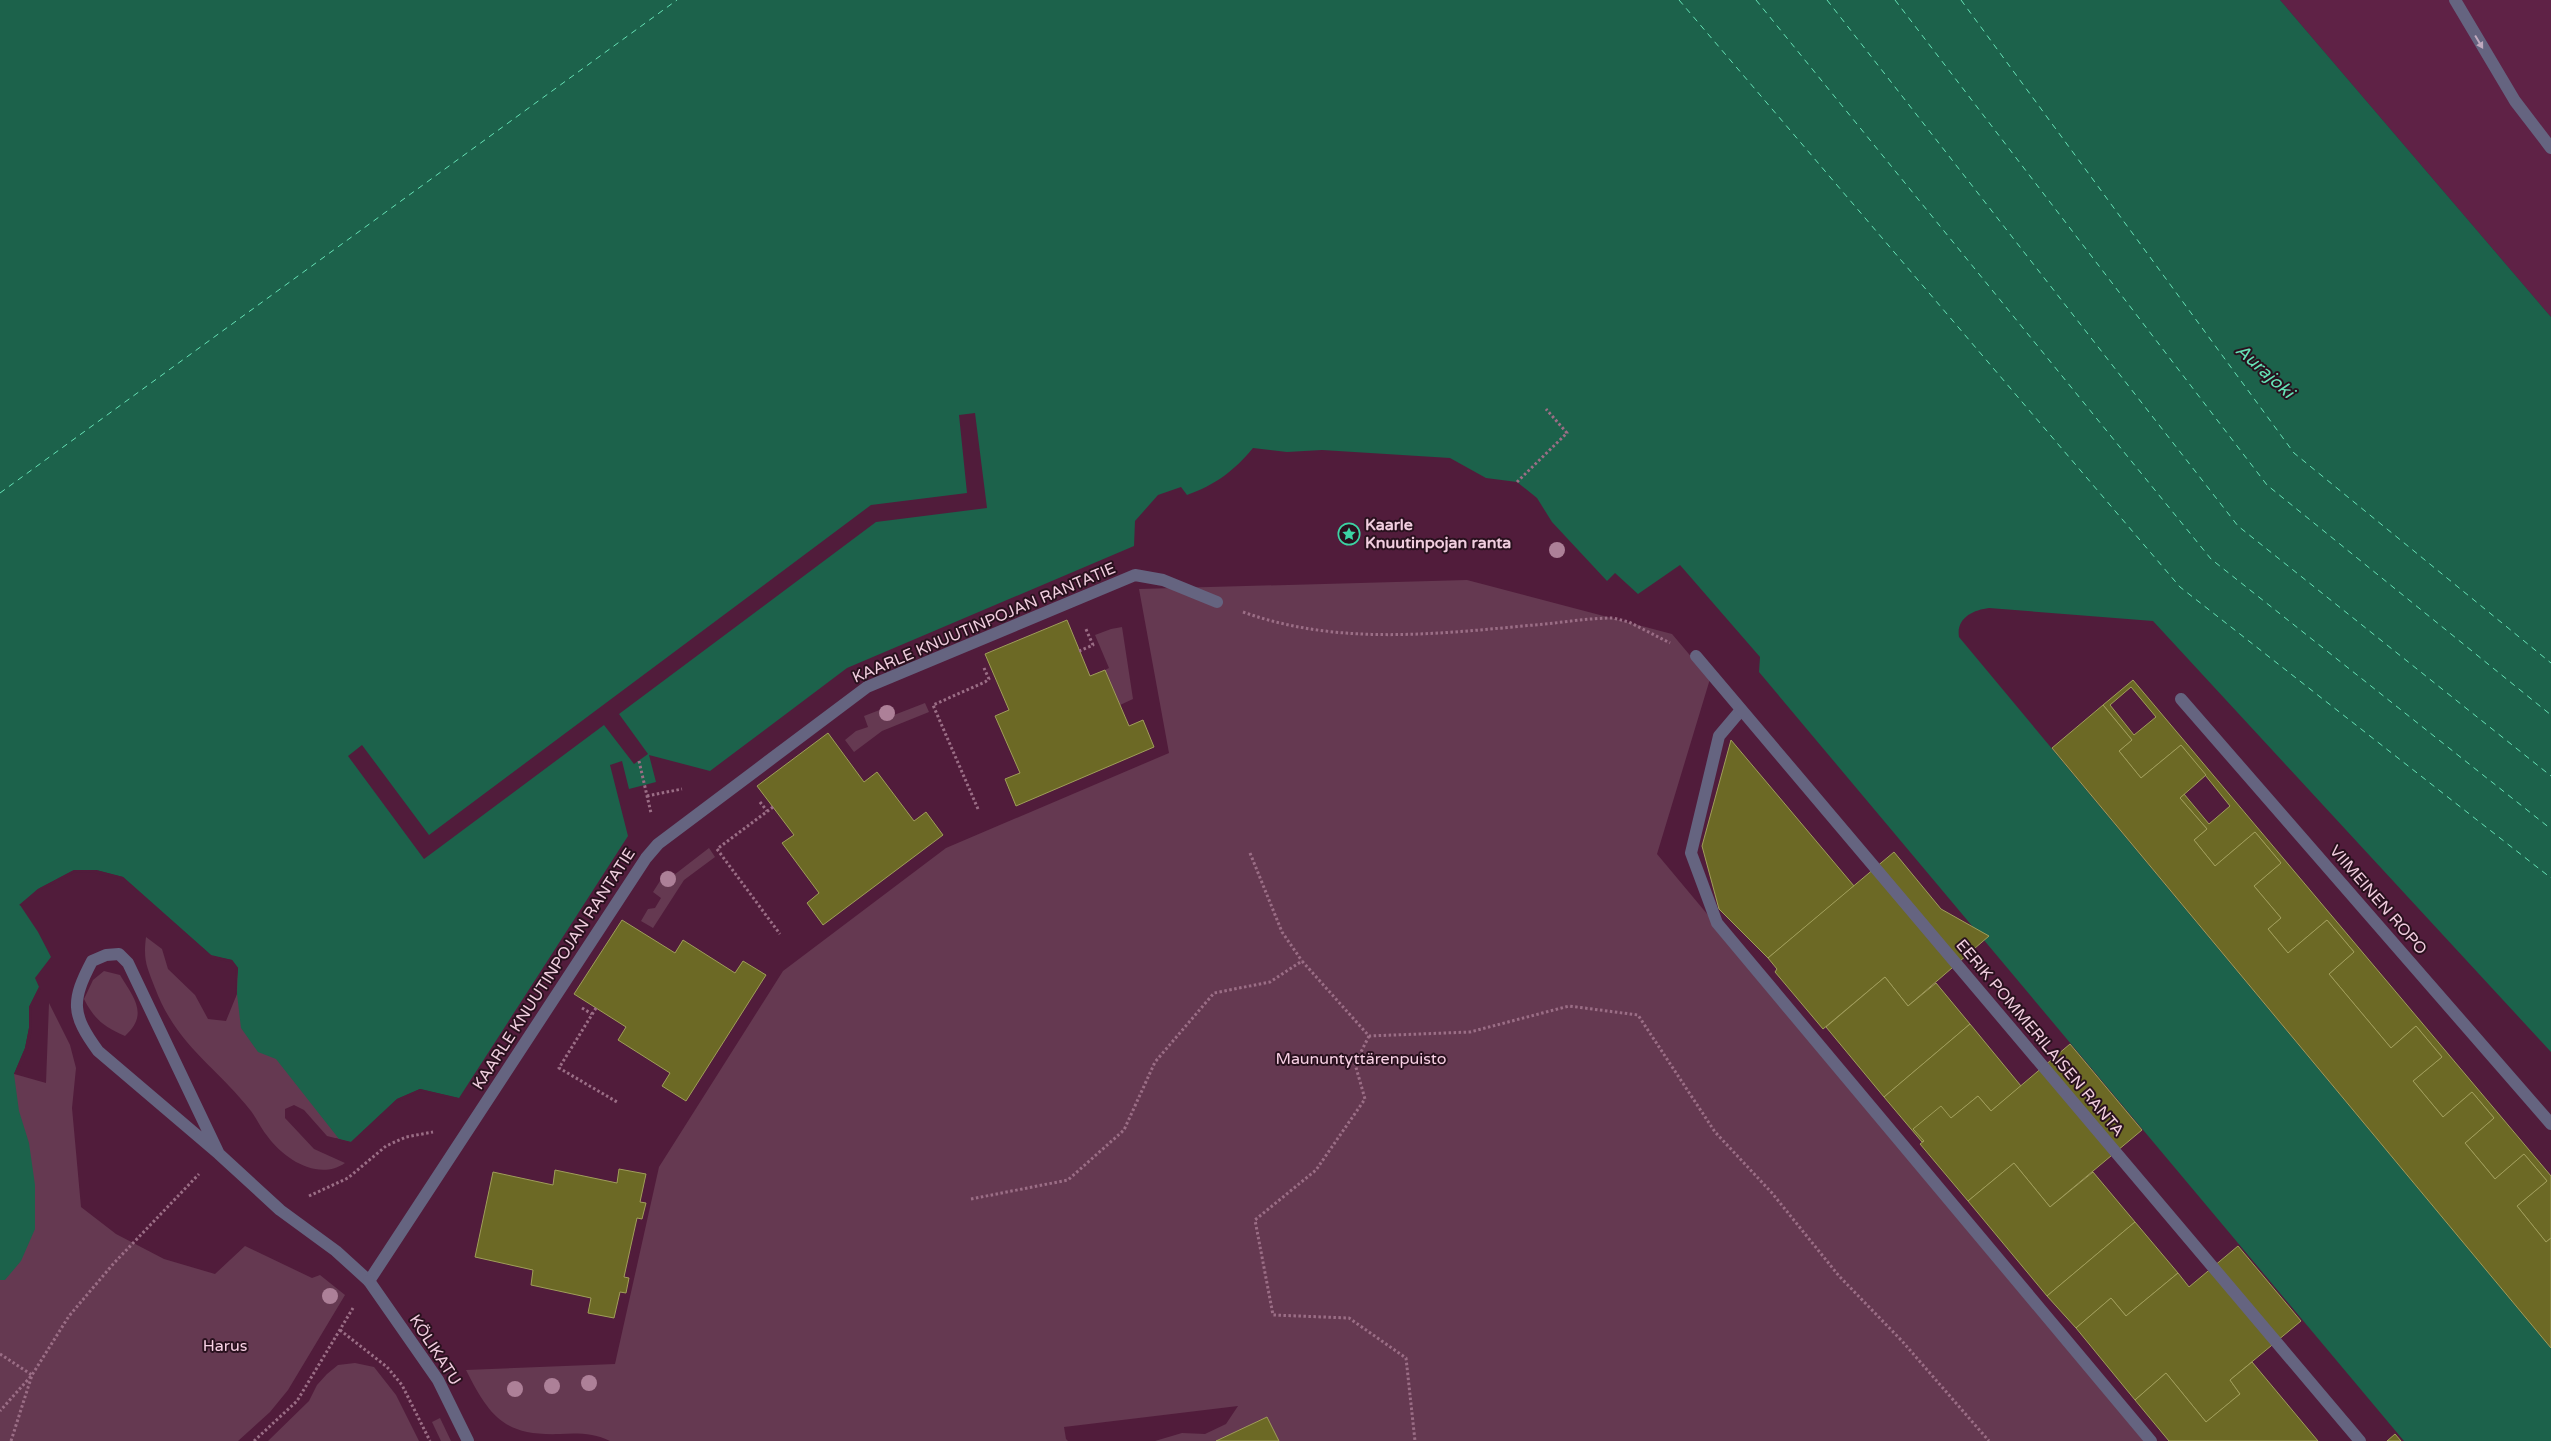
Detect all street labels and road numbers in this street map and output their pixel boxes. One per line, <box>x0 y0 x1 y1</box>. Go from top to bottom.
street label: KAARLE KNUUTINPOJAN RANTATIE <box>849 558 1119 688</box>
street label: VIIMEINEN ROPO <box>2325 841 2431 959</box>
street label: KAARLE KNUUTINPOJAN RANTATIE <box>468 844 640 1094</box>
street label: EERIK POMMERILAISEN RANTA <box>1952 935 2128 1141</box>
street label: KÖLIKATU <box>405 1311 465 1389</box>

